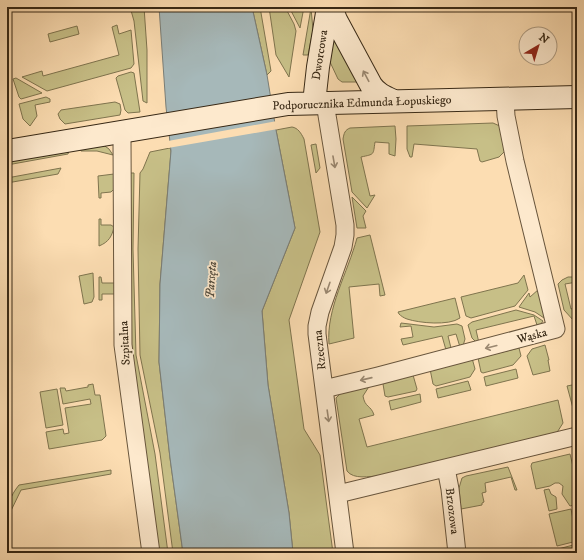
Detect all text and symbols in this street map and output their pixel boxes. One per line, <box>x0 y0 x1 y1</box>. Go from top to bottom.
north arrow <box>518 26 558 66</box>
street label: Dworcowa <box>309 28 332 81</box>
text: N <box>536 31 551 47</box>
one-way arrow <box>362 70 370 82</box>
street label: Podporucznika Edmunda Łopuskiego <box>272 92 452 114</box>
one-way arrow <box>331 155 339 168</box>
water label: Parsęta <box>202 261 220 299</box>
one-way arrow <box>324 282 332 294</box>
street label: Szpitalna <box>116 320 134 366</box>
street label: Wąska <box>514 325 550 347</box>
street label: Rzeczna <box>310 328 330 371</box>
one-way arrow <box>485 343 498 351</box>
one-way arrow <box>359 376 372 383</box>
one-way arrow <box>324 409 332 422</box>
street label: Brzozowa <box>442 487 462 536</box>

